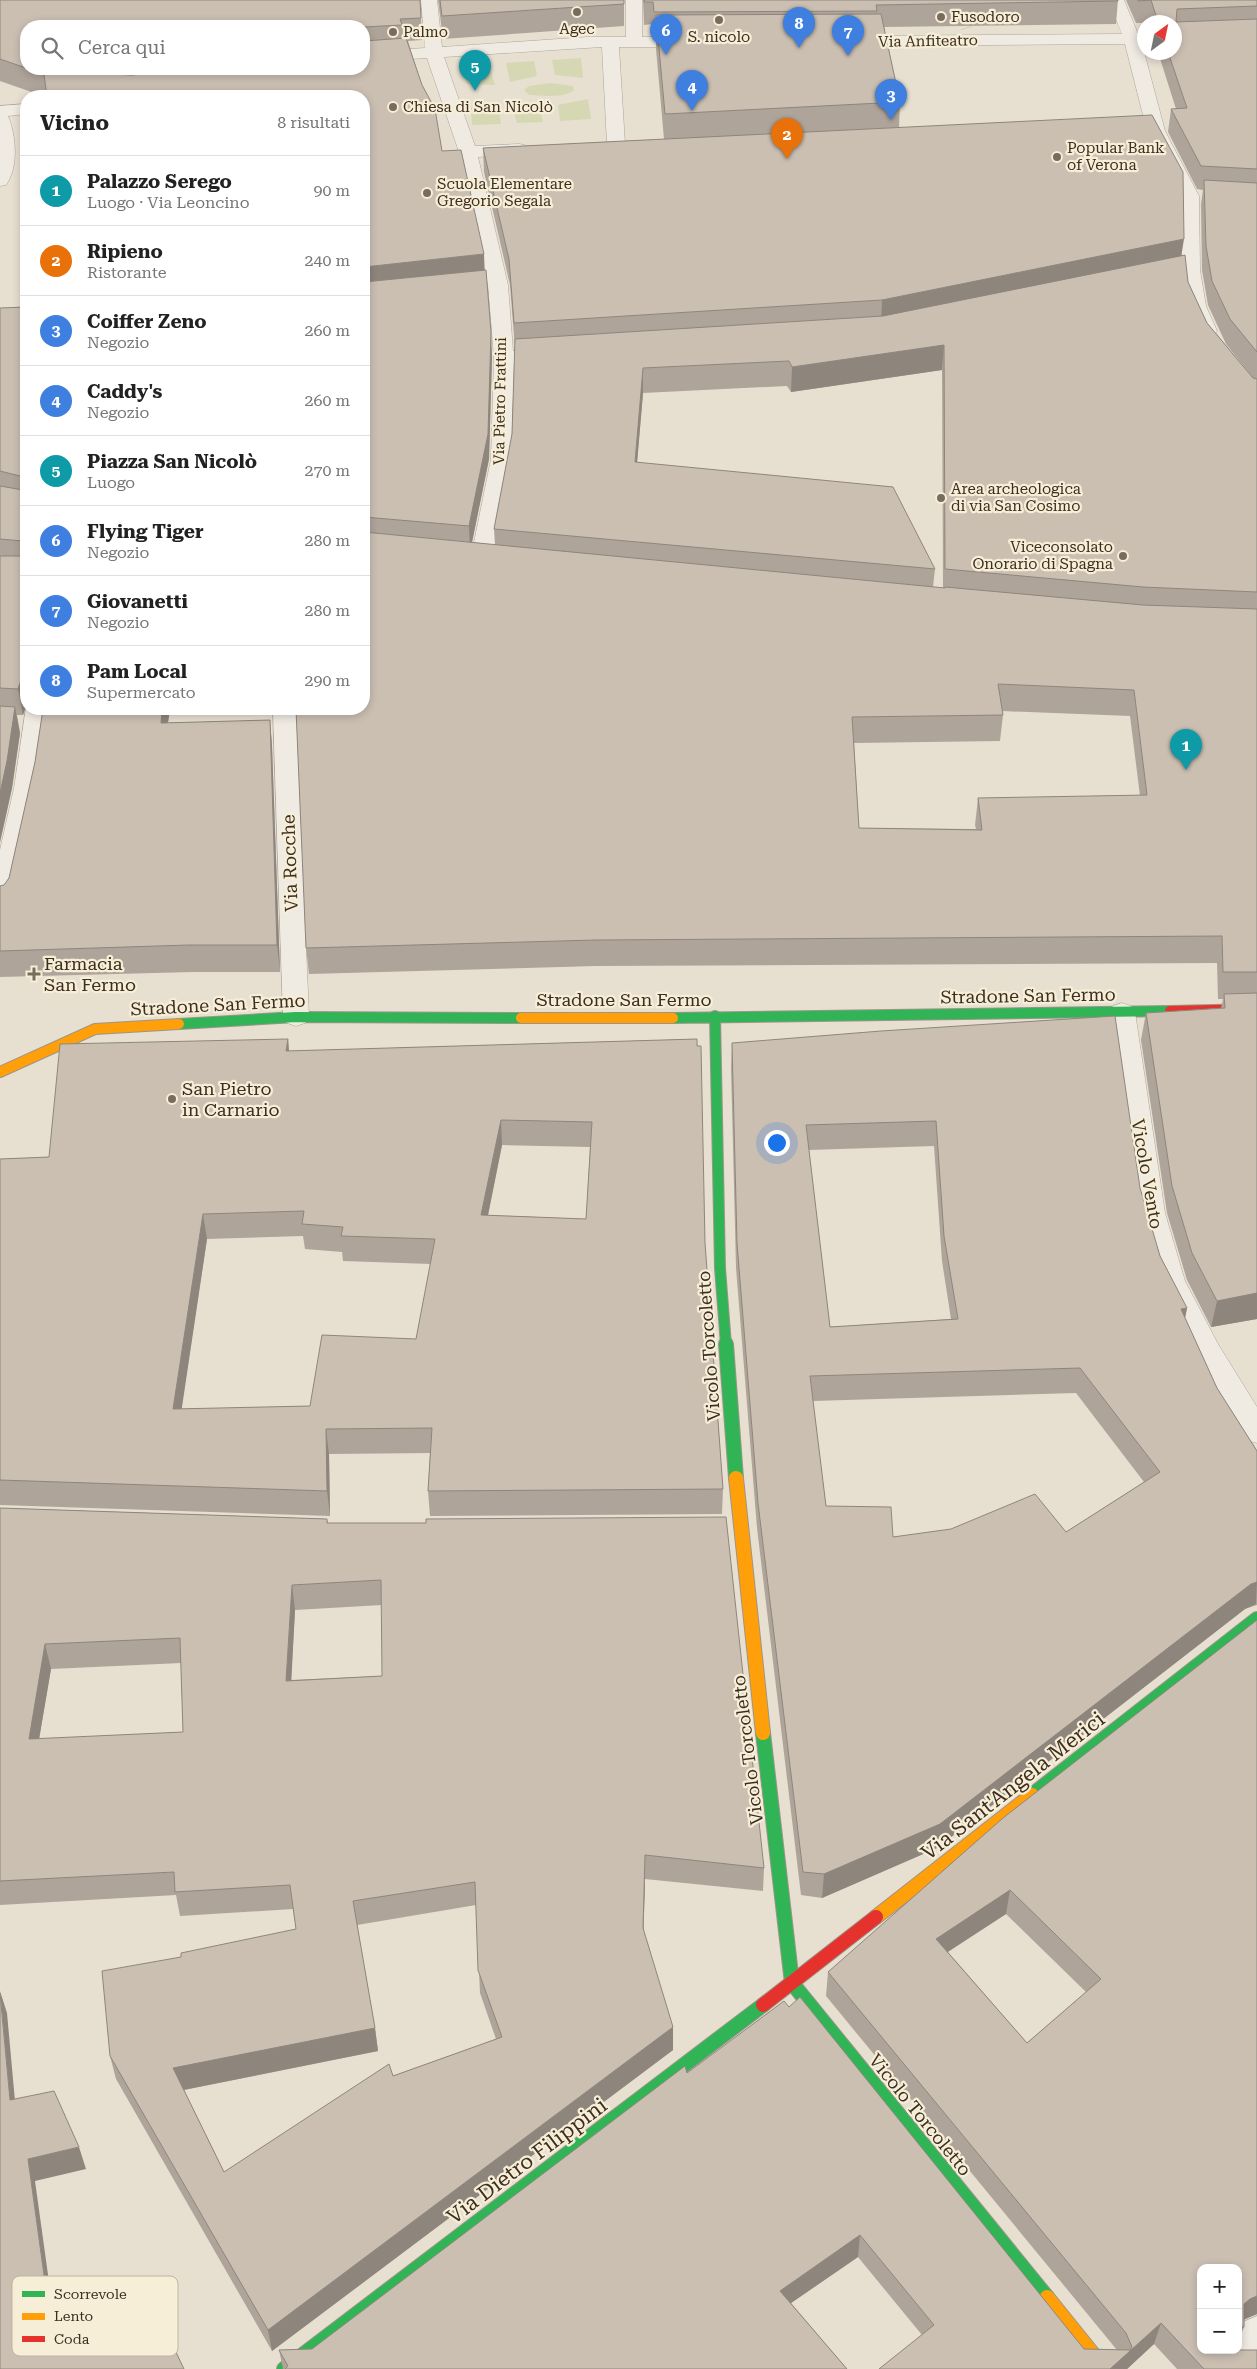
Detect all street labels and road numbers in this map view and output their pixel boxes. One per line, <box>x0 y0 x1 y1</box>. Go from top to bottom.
street label: Via Anfiteatro <box>878 31 978 51</box>
street label: Via Pietro Frattini <box>490 337 510 465</box>
street label: Via Rocche <box>277 814 302 912</box>
street label: Stradone San Fermo <box>940 983 1116 1008</box>
street label: Stradone San Fermo <box>130 989 306 1020</box>
street label: Stradone San Fermo <box>536 989 712 1010</box>
street label: Vicolo Vento <box>1127 1117 1167 1231</box>
street label: Vicolo Torcoletto <box>693 1270 724 1422</box>
street label: Vicolo Torcoletto <box>728 1674 767 1826</box>
street label: Via Sant'Angela Merici <box>917 1707 1110 1865</box>
street label: Vicolo Torcoletto <box>865 2049 976 2180</box>
street label: Via Dietro Filippini <box>442 2093 612 2229</box>

